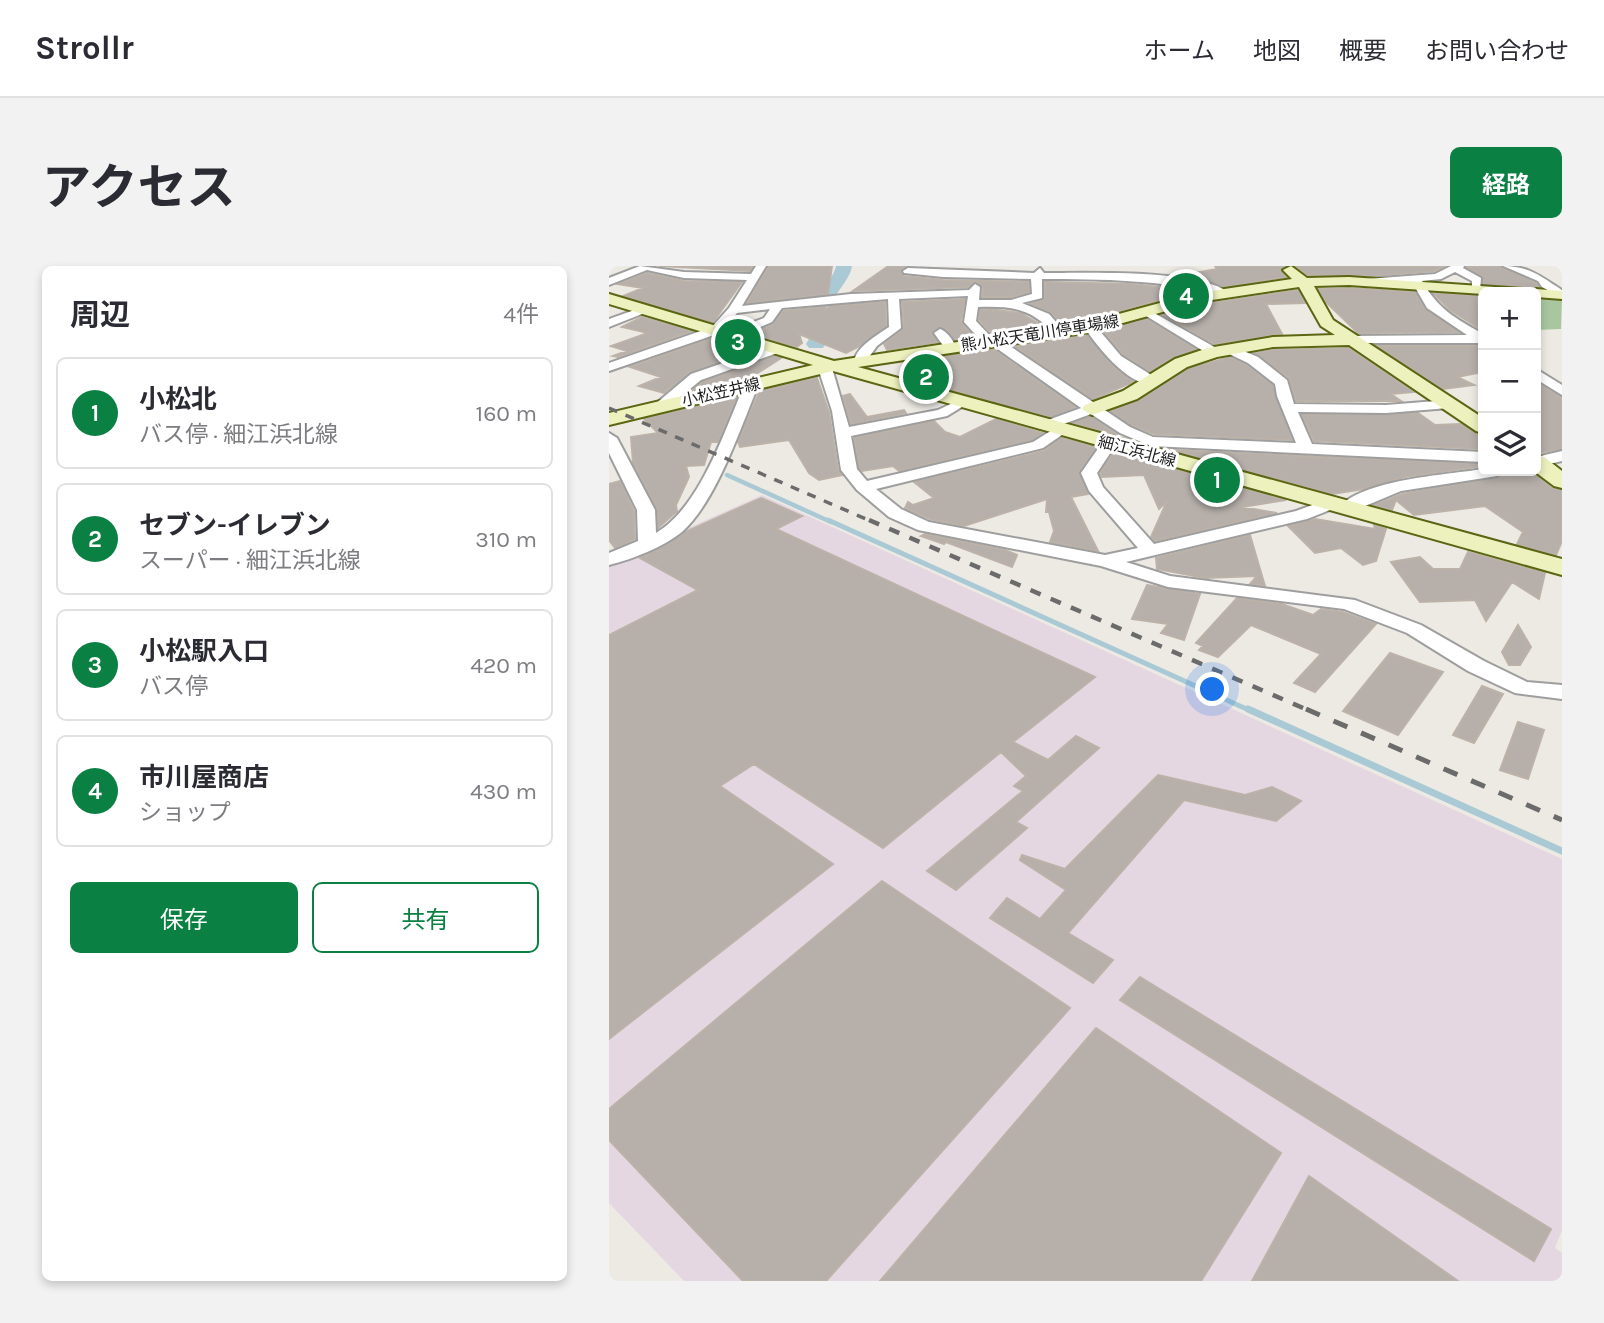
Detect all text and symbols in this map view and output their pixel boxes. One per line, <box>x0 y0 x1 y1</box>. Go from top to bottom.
text: Strollr <box>35 29 134 67</box>
text: ホーム <box>1144 37 1215 65</box>
text: 地図 <box>1253 37 1301 65</box>
text: 概要 <box>1339 37 1387 65</box>
text: お問い合わせ <box>1425 37 1569 65</box>
button: 経路 <box>1450 147 1562 218</box>
text: アクセス <box>42 159 236 216</box>
pin: 4 <box>1163 270 1209 322</box>
map controls <box>1478 287 1541 476</box>
button: + <box>1478 287 1541 350</box>
text: 周辺 <box>70 297 130 333</box>
text: 4件 <box>503 301 539 328</box>
street label: 熊小松天竜川停車場線 <box>959 311 1121 355</box>
pin: 3 <box>715 316 761 368</box>
button: − <box>1478 350 1541 413</box>
pin: 2 <box>903 351 949 403</box>
street label: 小松笠井線 <box>680 374 762 410</box>
text: 小松北 <box>139 384 217 415</box>
text: 1 <box>91 400 99 427</box>
text: 160 m <box>476 400 537 427</box>
button: layers <box>1478 413 1541 476</box>
text: バス停 · 細江浜北線 <box>139 421 338 448</box>
street label: 細江浜北線 <box>1096 431 1178 471</box>
pin: 1 <box>1194 454 1240 506</box>
text: セブン-イレブン <box>139 510 331 541</box>
text: 2 <box>88 526 102 553</box>
text: 310 m <box>475 526 537 553</box>
text: スーパー · 細江浜北線 <box>139 547 361 574</box>
text: 小松駅入口 <box>139 636 269 667</box>
text: 3 <box>88 652 102 679</box>
text: 420 m <box>470 652 537 679</box>
your location <box>1195 672 1229 706</box>
text: バス停 <box>139 673 208 700</box>
text: 市川屋商店 <box>139 762 269 793</box>
text: 4 <box>88 778 102 805</box>
text: 430 m <box>470 778 537 805</box>
text: ショップ <box>139 799 231 826</box>
button: 保存 <box>70 882 298 953</box>
button: 共有 <box>312 882 539 953</box>

